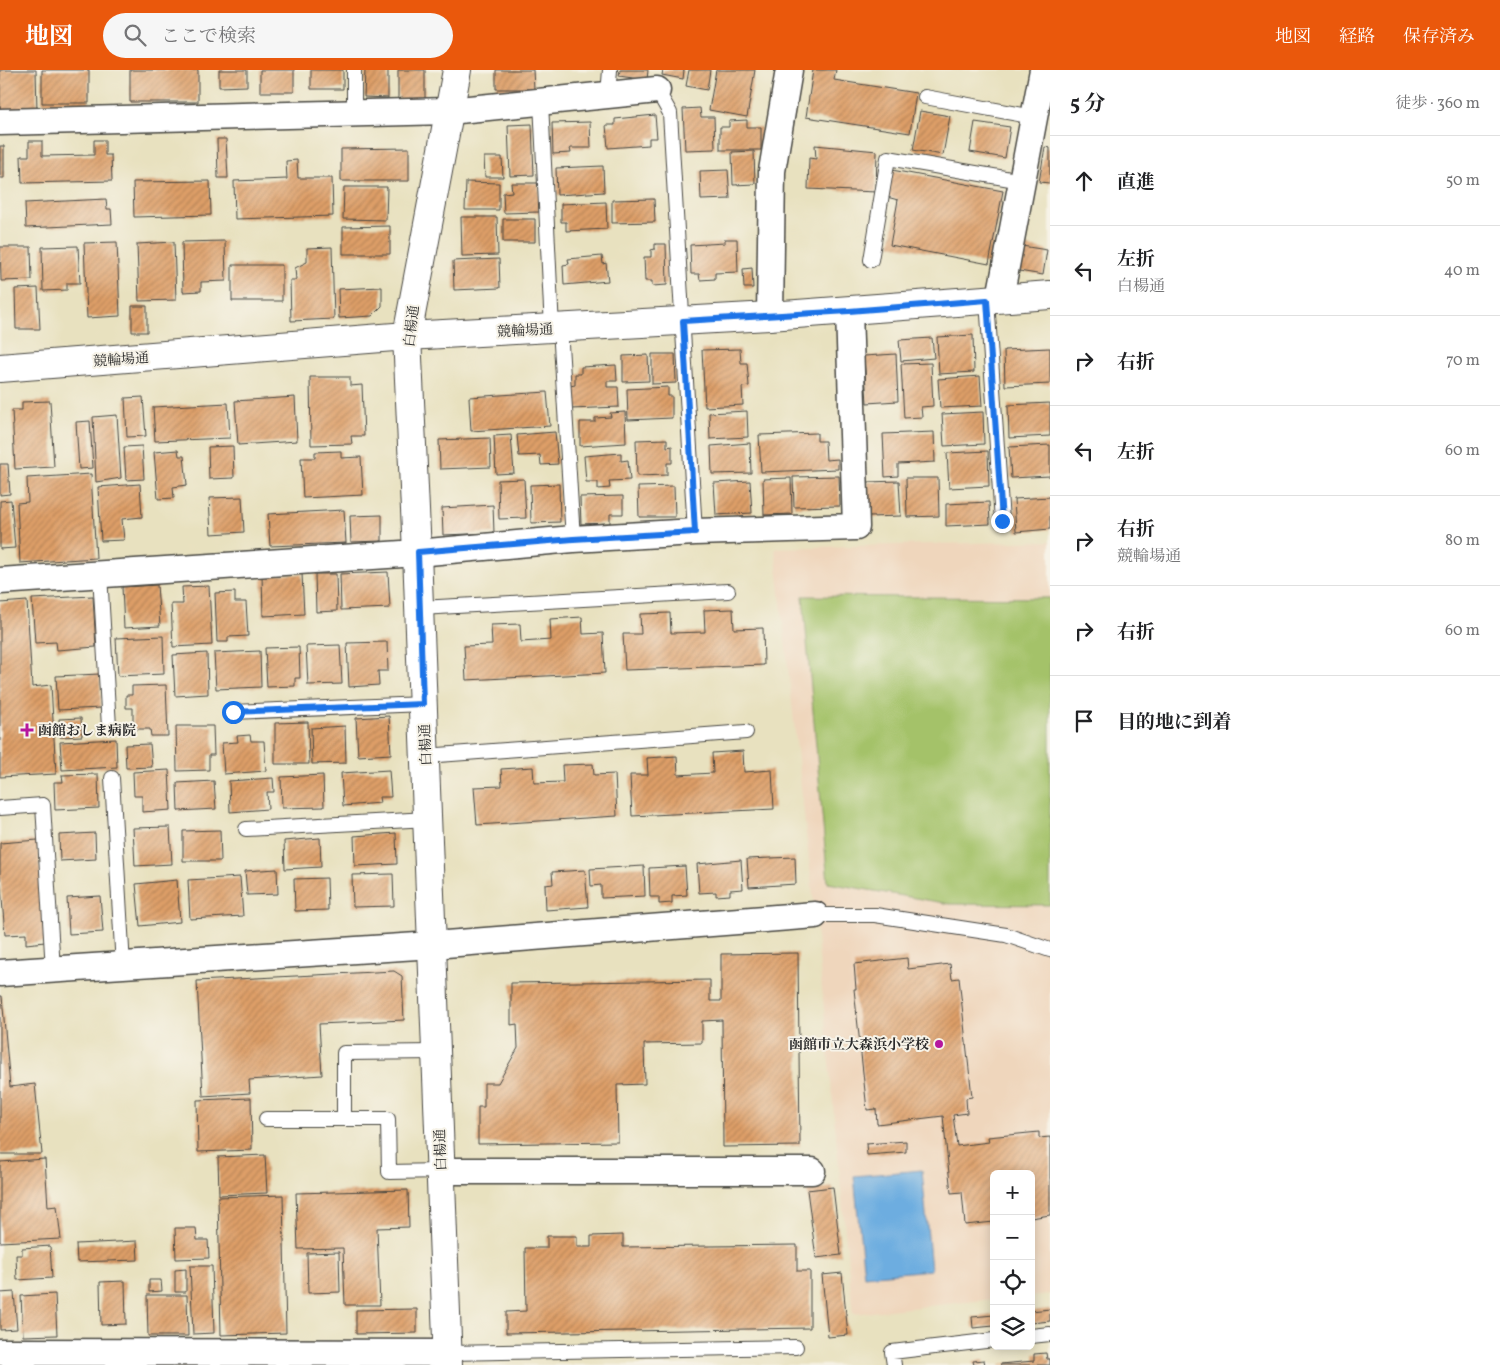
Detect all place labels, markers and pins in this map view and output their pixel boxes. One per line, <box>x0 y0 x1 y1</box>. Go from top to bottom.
place label: 函館おしま病院 <box>38 722 136 741</box>
marker: 函館おしま病院 <box>20 723 34 737</box>
place label: 函館市立大森浜小学校 <box>789 1036 929 1055</box>
marker: 函館市立大森浜小学校 <box>933 1038 945 1050</box>

